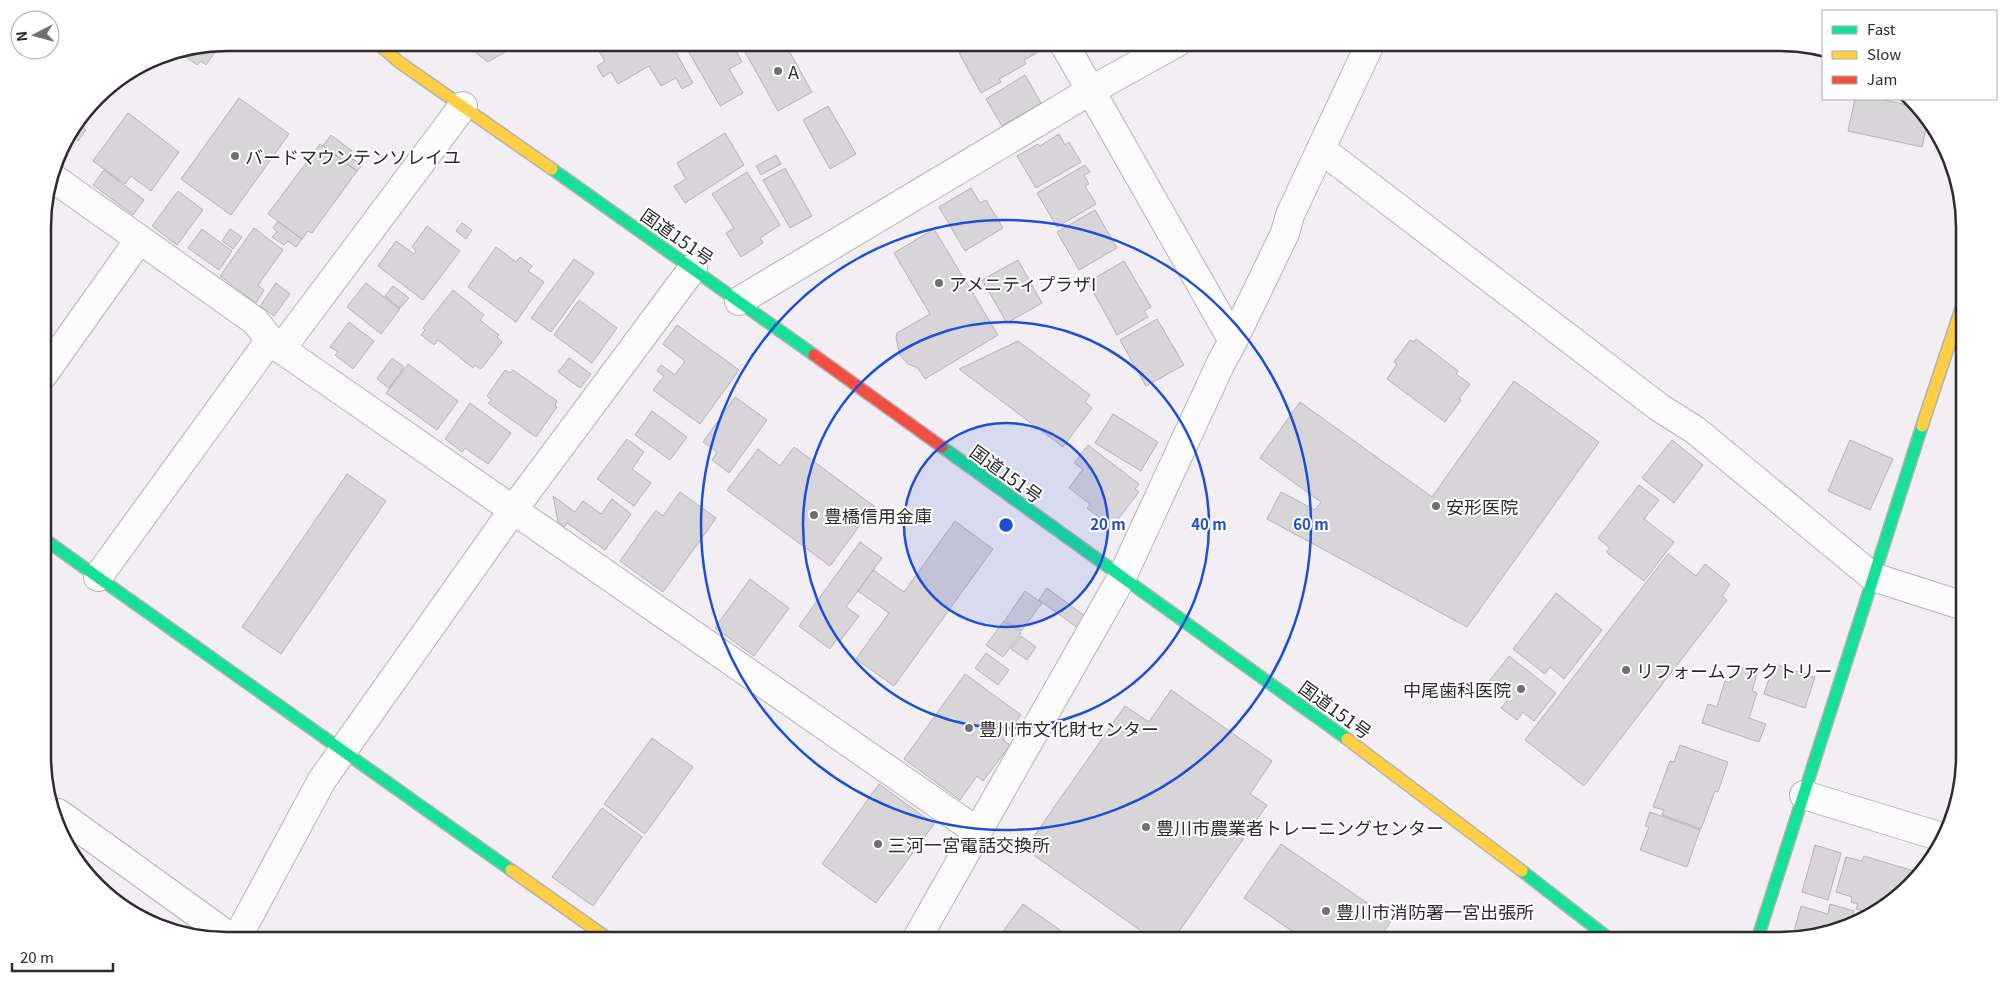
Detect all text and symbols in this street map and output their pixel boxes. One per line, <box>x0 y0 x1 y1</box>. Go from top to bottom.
north arrow <box>10 10 60 60</box>
legend <box>1822 10 1997 100</box>
text: Fast <box>1867 18 1896 39</box>
text: N <box>11 30 32 43</box>
text: Slow <box>1867 43 1901 64</box>
place label: A <box>788 58 799 84</box>
marker: A <box>772 65 784 77</box>
text: Jam <box>1867 68 1897 89</box>
place label: バードマウンテンソレイユ <box>245 143 461 169</box>
marker: バードマウンテンソレイユ <box>229 150 241 162</box>
street label: 国道151号 <box>636 201 720 271</box>
place label: アメニティプラザI <box>949 270 1096 296</box>
marker: アメニティプラザI <box>933 277 945 289</box>
street label: 国道151号 <box>965 438 1049 508</box>
place label: 安形医院 <box>1446 493 1518 519</box>
marker: 安形医院 <box>1430 500 1442 512</box>
place label: 豊橋信用金庫 <box>824 502 932 528</box>
marker: 豊橋信用金庫 <box>808 509 820 521</box>
text: 20 m <box>1090 513 1126 534</box>
text: 40 m <box>1191 513 1227 534</box>
text: 60 m <box>1293 513 1329 534</box>
centre of rings <box>997 516 1015 534</box>
place label: リフォームファクトリー <box>1636 657 1832 683</box>
marker: リフォームファクトリー <box>1620 664 1632 676</box>
street label: 国道151号 <box>1294 674 1378 744</box>
place label: 中尾歯科医院 <box>1403 676 1511 702</box>
marker: 中尾歯科医院 <box>1515 683 1527 695</box>
place label: 豊川市文化財センター <box>979 715 1159 741</box>
marker: 豊川市文化財センター <box>963 722 975 734</box>
place label: 豊川市農業者トレーニングセンター <box>1156 814 1444 840</box>
marker: 豊川市農業者トレーニングセンター <box>1140 821 1152 833</box>
place label: 三河一宮電話交換所 <box>888 831 1050 857</box>
marker: 三河一宮電話交換所 <box>872 838 884 850</box>
place label: 豊川市消防署一宮出張所 <box>1336 898 1534 924</box>
marker: 豊川市消防署一宮出張所 <box>1320 905 1332 917</box>
scale bar <box>12 940 114 972</box>
text: 20 m <box>20 946 54 967</box>

